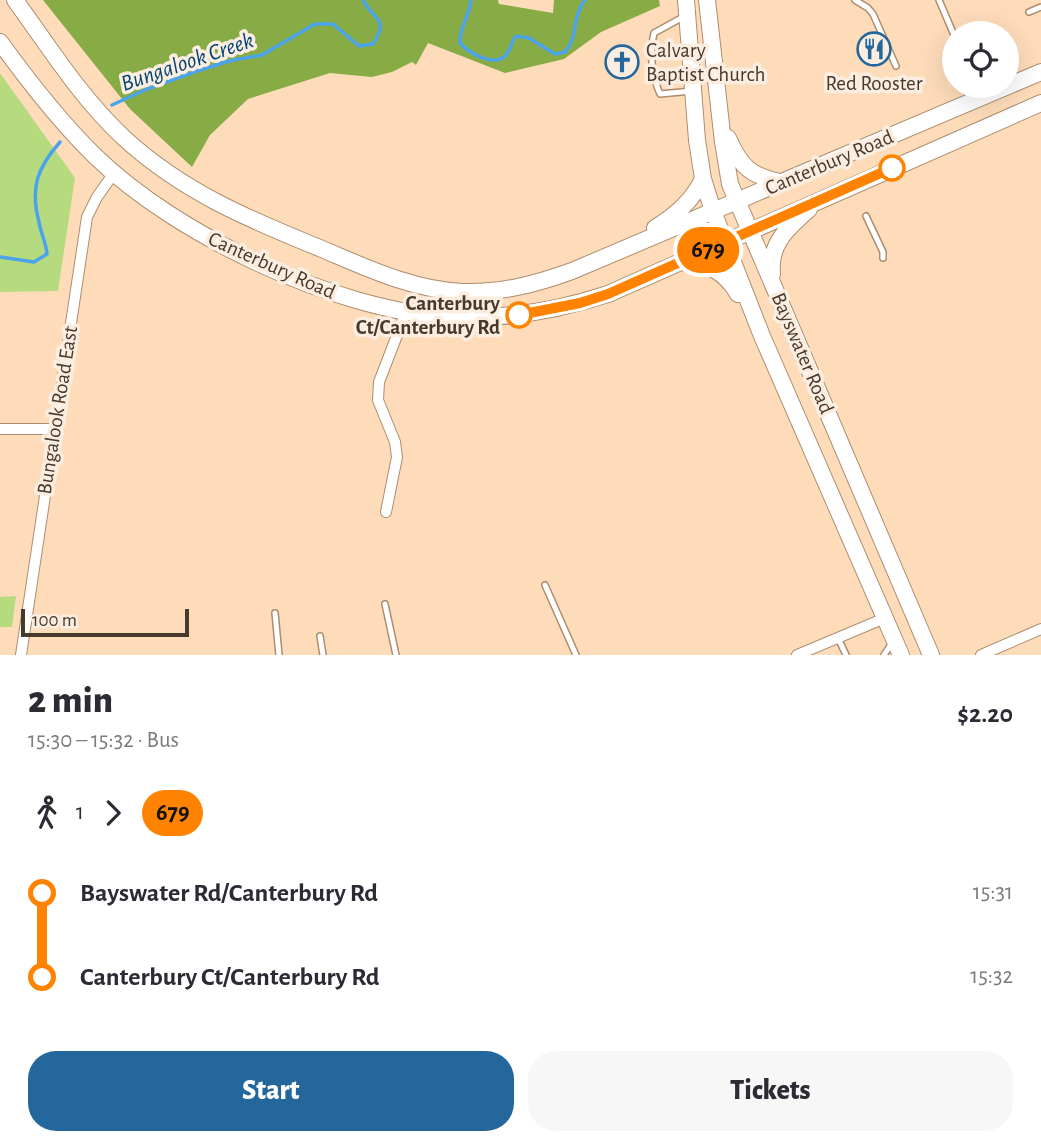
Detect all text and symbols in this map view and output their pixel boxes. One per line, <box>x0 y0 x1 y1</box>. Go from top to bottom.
map controls <box>942 21 1019 98</box>
button: locate <box>942 21 1019 98</box>
water label: Bungalook Creek <box>118 29 257 96</box>
restaurant icon: Red Rooster <box>855 30 893 68</box>
place label: Calvary Baptist Church <box>646 40 766 85</box>
church icon: Calvary Baptist Church <box>603 43 641 81</box>
place label: Red Rooster <box>825 73 923 94</box>
street label: Canterbury Road <box>762 126 896 199</box>
unlabelled marker <box>879 155 905 181</box>
line badge: 679 <box>668 227 748 273</box>
street label: Canterbury Road <box>205 228 339 303</box>
text: 679 <box>691 238 725 262</box>
street label: Bayswater Road <box>768 290 837 417</box>
place label: Canterbury Ct/Canterbury Rd <box>356 293 501 338</box>
marker: Canterbury Ct/Canterbury Rd <box>506 302 532 328</box>
street label: Bungalook Road East <box>34 324 81 496</box>
scale bar <box>21 606 189 638</box>
text: 100 m <box>32 611 77 630</box>
text: 2 min <box>28 682 113 720</box>
text: $2.20 <box>957 701 1013 727</box>
text: 15:30 – 15:32 · Bus <box>28 729 179 752</box>
icon: walk <box>28 794 66 832</box>
icon: forward <box>94 794 132 832</box>
text: 1 <box>76 801 84 824</box>
text: 679 <box>156 801 189 825</box>
text: Bayswater Rd/Canterbury Rd <box>80 880 378 906</box>
text: 15:31 <box>973 881 1013 904</box>
text: Canterbury Ct/Canterbury Rd <box>80 964 379 990</box>
text: 15:32 <box>970 965 1013 988</box>
button: Start <box>28 1051 514 1131</box>
button: Tickets <box>528 1051 1013 1131</box>

